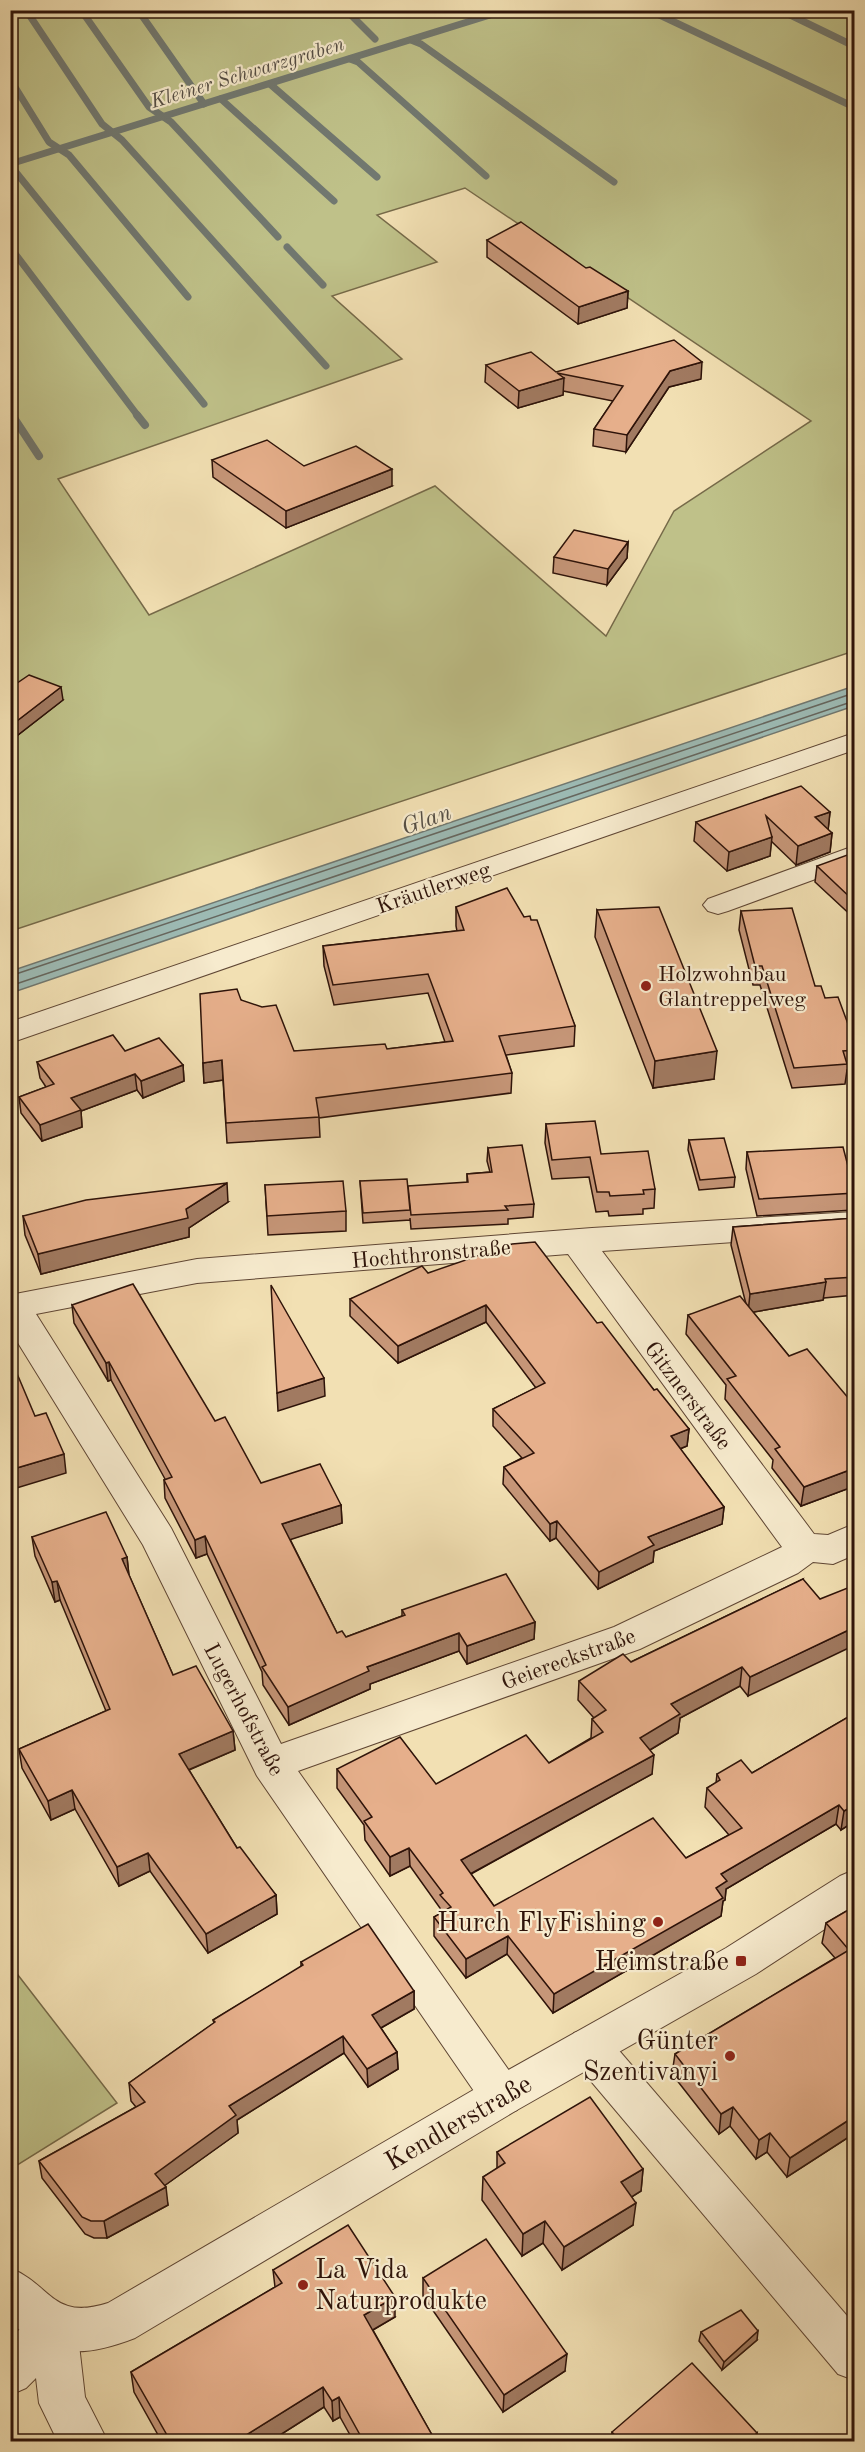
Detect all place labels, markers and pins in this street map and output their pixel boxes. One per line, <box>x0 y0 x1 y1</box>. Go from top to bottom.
place label: Holzwohnbau Glantreppelweg <box>658 964 806 1011</box>
marker: Holzwohnbau Glantreppelweg <box>639 979 653 993</box>
place label: Hurch FlyFishing <box>437 1910 646 1937</box>
marker: Hurch FlyFishing <box>651 1915 665 1929</box>
place label: Heimstraße <box>594 1949 729 1976</box>
marker: Heimstraße <box>734 1954 748 1968</box>
place label: Günter Szentivanyi <box>583 2028 718 2086</box>
marker: Günter Szentivanyi <box>723 2049 737 2063</box>
place label: La Vida Naturprodukte <box>315 2257 487 2315</box>
marker: La Vida Naturprodukte <box>296 2278 310 2292</box>

